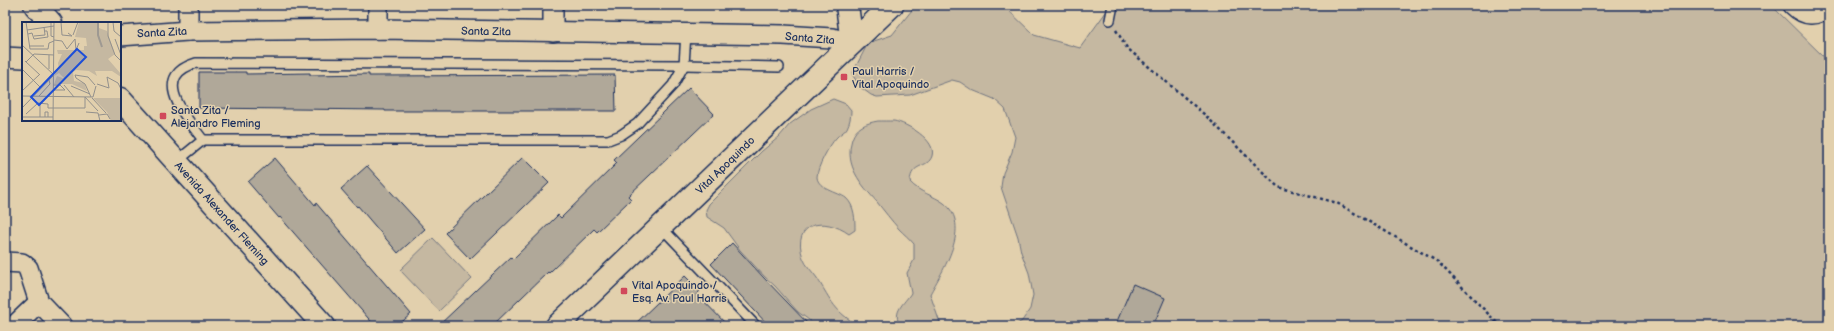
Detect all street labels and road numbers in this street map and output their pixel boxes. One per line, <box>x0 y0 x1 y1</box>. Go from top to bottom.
street label: Santa Zita <box>137 25 187 40</box>
street label: Santa Zita <box>461 25 511 38</box>
street label: Santa Zita <box>785 30 835 47</box>
street label: Vital Apoquindo <box>693 134 758 197</box>
street label: Avenida Alexander Fleming <box>172 159 271 268</box>

